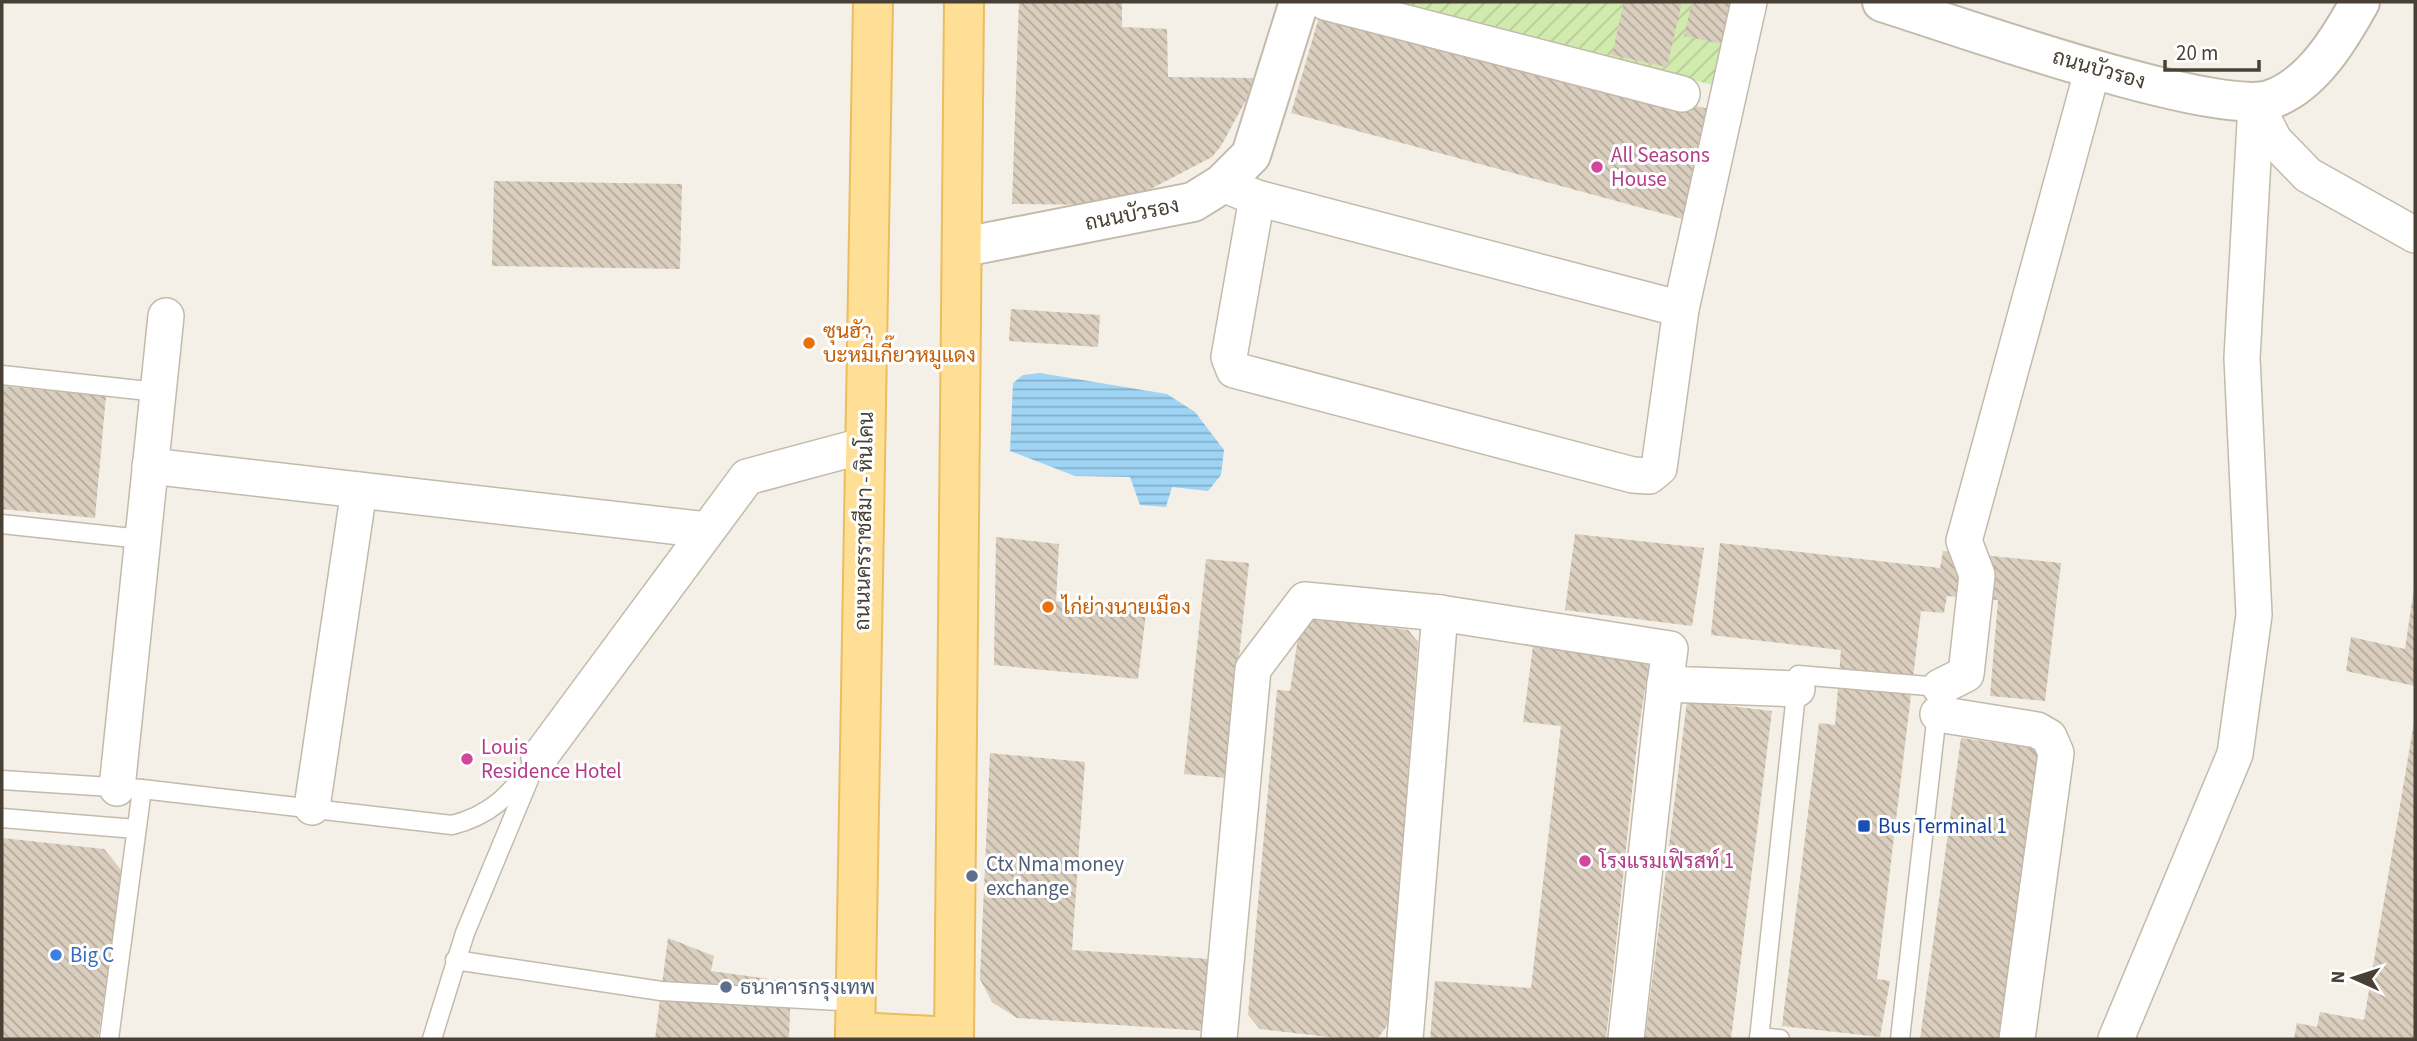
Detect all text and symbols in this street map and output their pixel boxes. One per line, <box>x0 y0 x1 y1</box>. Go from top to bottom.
scale bar <box>2165 28 2260 72</box>
text: 20 m <box>2176 38 2218 68</box>
street label: ถนนบัวรอง <box>2049 41 2149 97</box>
place label: All Seasons House <box>1611 140 1710 194</box>
marker: All Seasons House <box>1589 159 1605 175</box>
street label: ถนนบัวรอง <box>1082 190 1182 238</box>
place label: ซุนฮัว บะหมี่เกี๊ยวหมูแดง <box>823 316 976 370</box>
marker: ซุนฮัว บะหมี่เกี๊ยวหมูแดง <box>801 335 817 351</box>
street label: ถนนนครราชสีมา - หินโคน <box>847 411 881 631</box>
place label: ไก่ย่างนายเมือง <box>1060 592 1191 622</box>
marker: ไก่ย่างนายเมือง <box>1040 599 1056 615</box>
place label: Louis Residence Hotel <box>481 732 622 786</box>
marker: Louis Residence Hotel <box>459 751 475 767</box>
place label: Bus Terminal 1 <box>1878 811 2007 841</box>
marker: Bus Terminal 1 <box>1856 818 1872 834</box>
place label: โรงแรมเฟิรสท์ 1 <box>1598 846 1734 876</box>
place label: Ctx Nma money exchange <box>986 849 1124 903</box>
marker: โรงแรมเฟิรสท์ 1 <box>1577 853 1593 869</box>
marker: Ctx Nma money exchange <box>964 868 980 884</box>
place label: Big C <box>70 940 114 970</box>
north arrow <box>2319 943 2389 1013</box>
marker: Big C <box>48 947 64 963</box>
text: N <box>2325 970 2352 984</box>
place label: ธนาคารกรุงเทพ <box>740 972 875 1002</box>
marker: ธนาคารกรุงเทพ <box>718 979 734 995</box>

